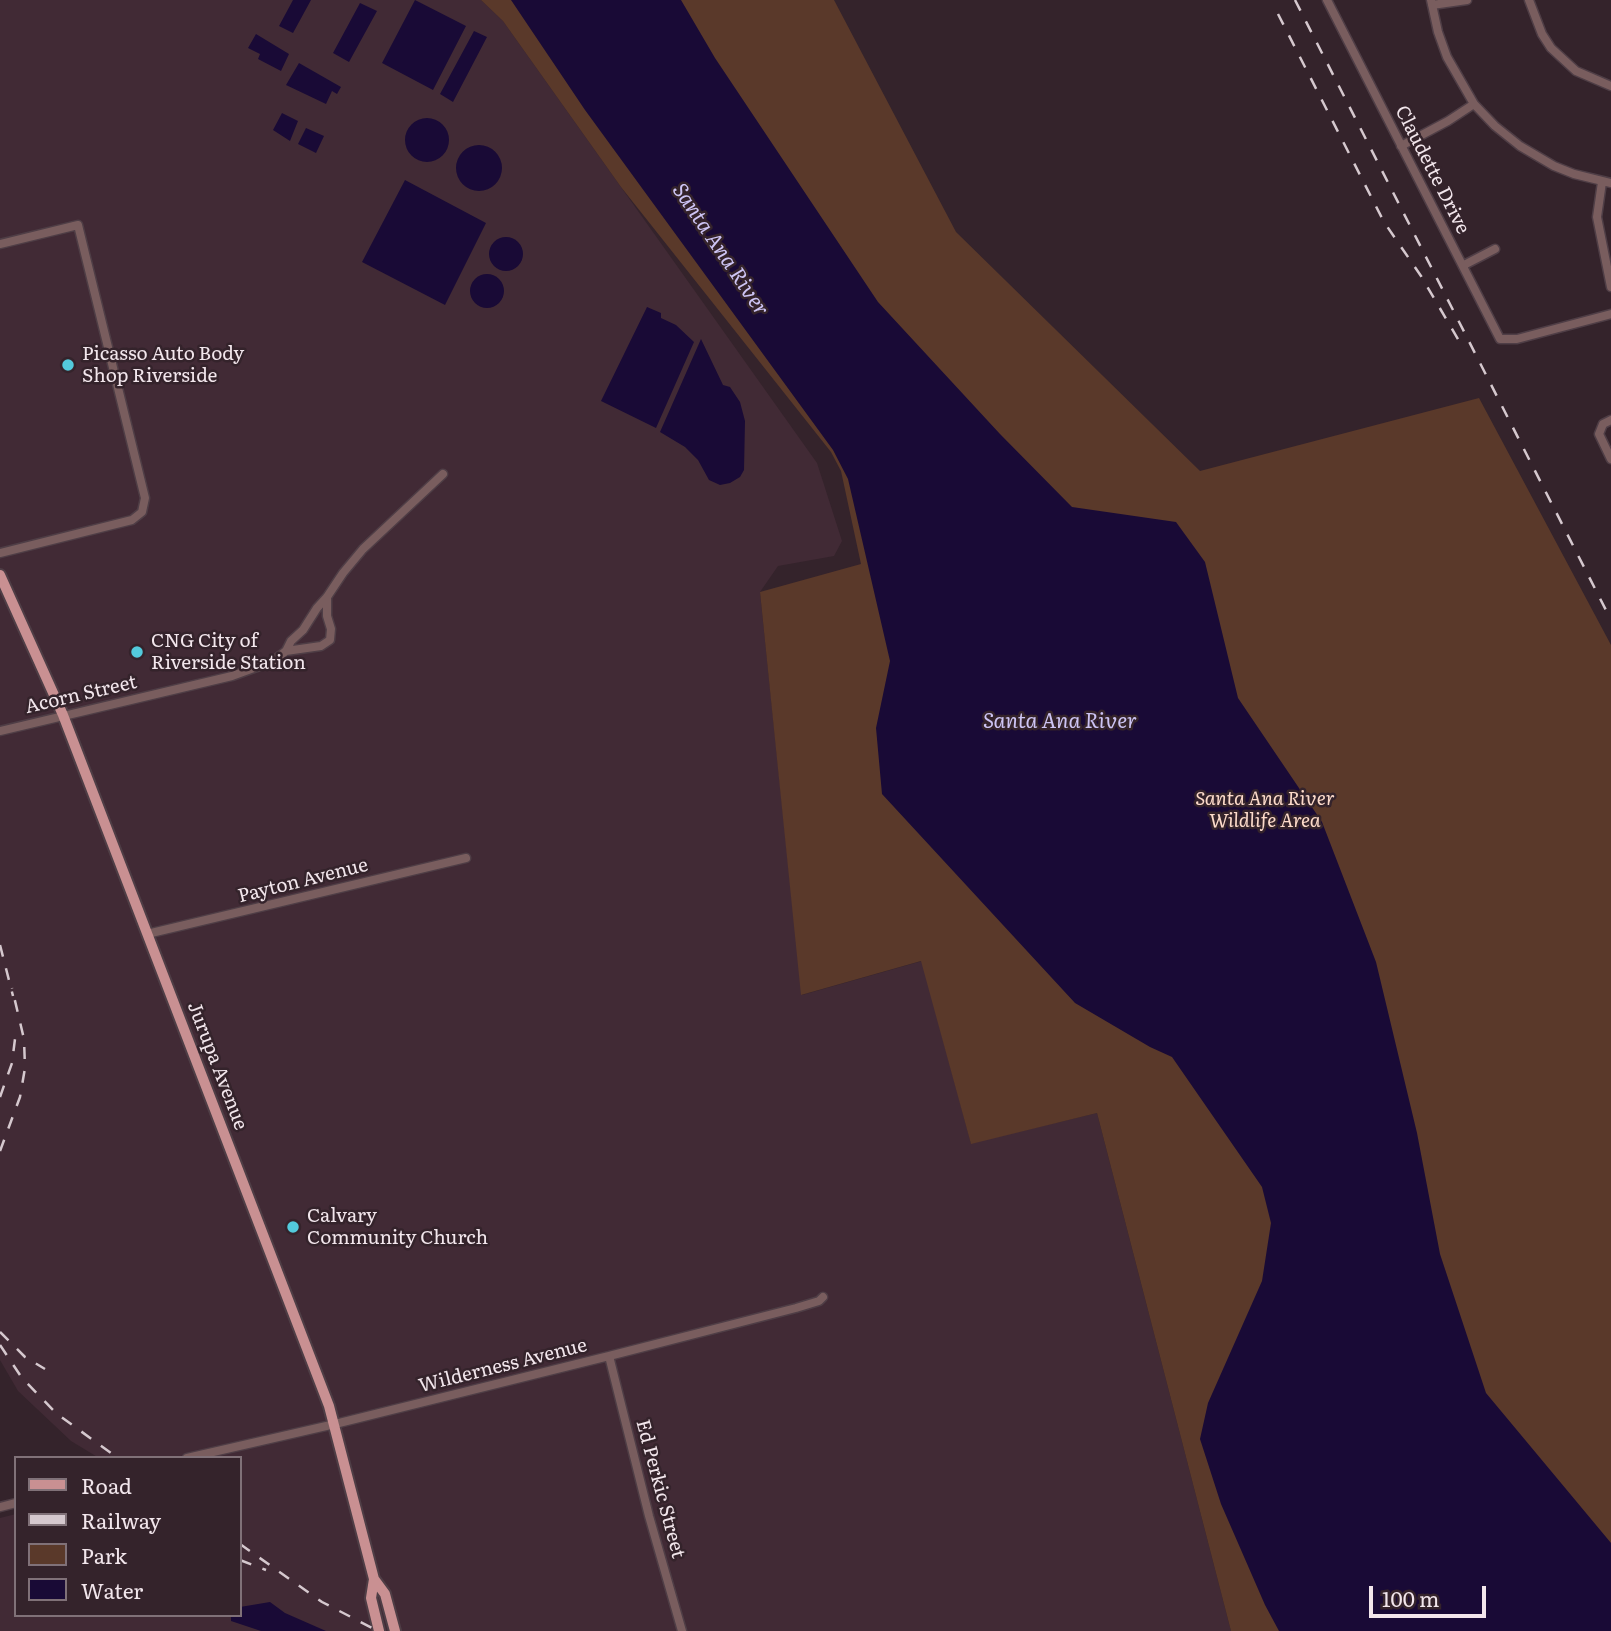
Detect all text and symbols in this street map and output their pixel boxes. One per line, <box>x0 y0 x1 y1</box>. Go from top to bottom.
street label: Claudette Drive <box>1390 102 1474 238</box>
water label: Santa Ana River <box>666 179 774 321</box>
place label: Picasso Auto Body Shop Riverside <box>82 343 244 387</box>
marker: Picasso Auto Body Shop Riverside <box>60 357 76 373</box>
place label: CNG City of Riverside Station <box>151 630 306 674</box>
marker: CNG City of Riverside Station <box>129 644 145 660</box>
street label: Acorn Street <box>23 671 139 719</box>
water label: Santa Ana River <box>983 709 1137 735</box>
park label: Santa Ana River Wildlife Area <box>1195 788 1335 832</box>
street label: Payton Avenue <box>236 854 370 908</box>
street label: Jurupa Avenue <box>182 999 252 1133</box>
place label: Calvary Community Church <box>307 1205 488 1249</box>
marker: Calvary Community Church <box>285 1219 301 1235</box>
street label: Wilderness Avenue <box>416 1334 590 1398</box>
street label: Ed Perkic Street <box>631 1417 689 1561</box>
legend <box>14 1456 242 1617</box>
text: Road <box>81 1469 132 1500</box>
text: Railway <box>81 1504 161 1535</box>
text: Park <box>81 1539 127 1570</box>
scale bar <box>1373 1572 1490 1616</box>
text: Water <box>81 1574 143 1605</box>
text: 100 m <box>1382 1582 1439 1613</box>

